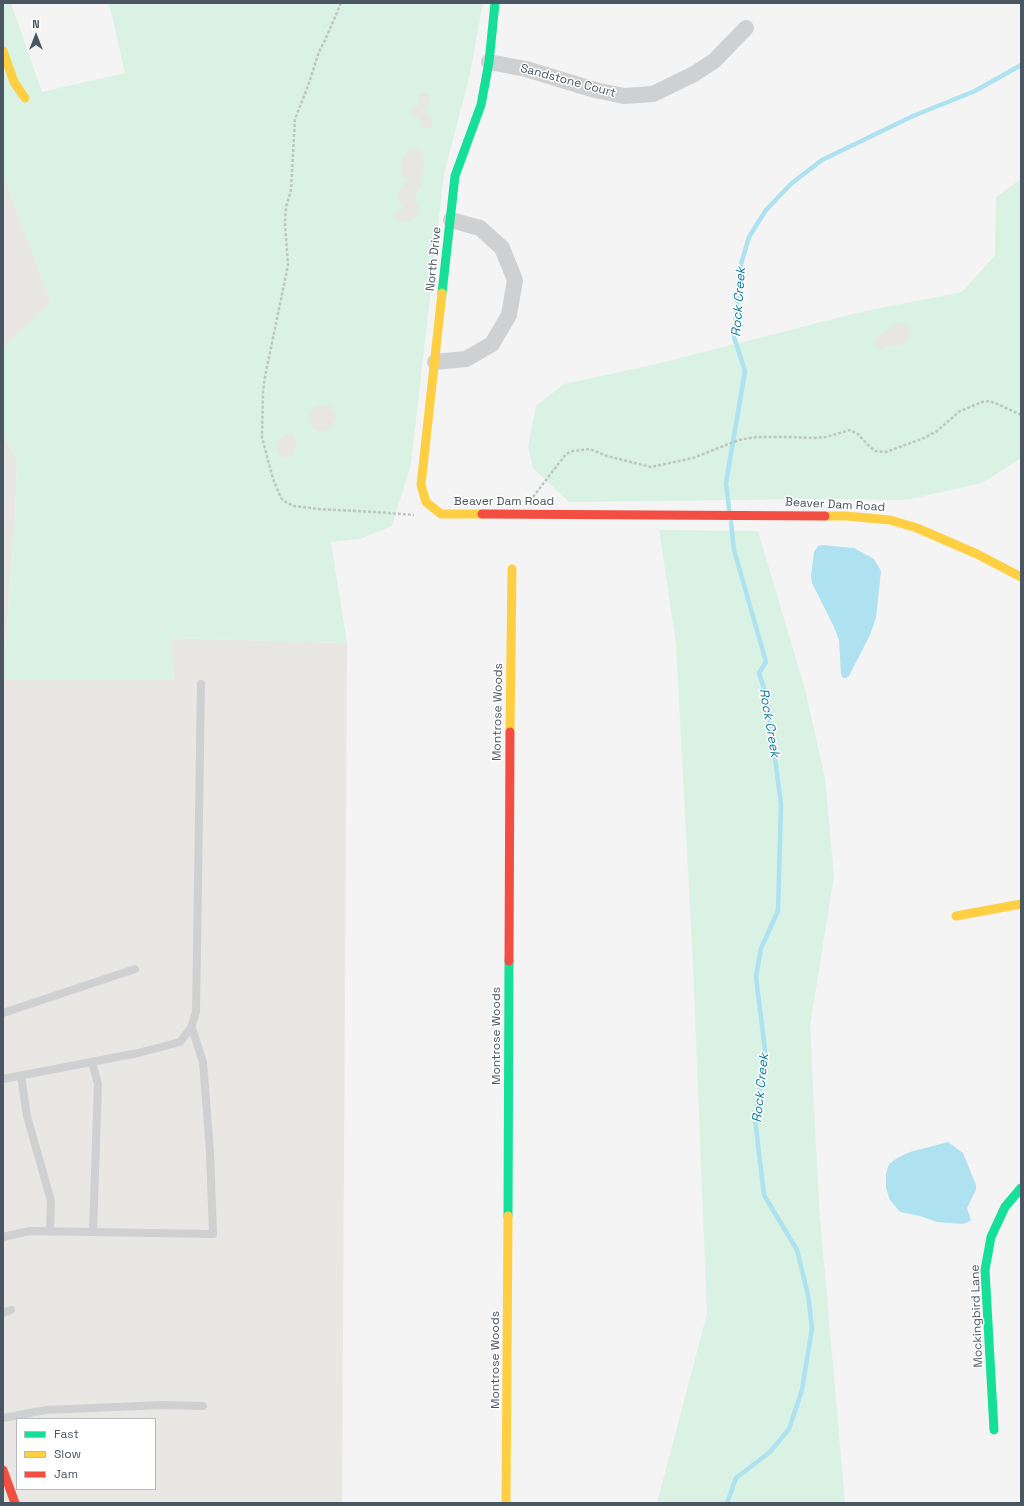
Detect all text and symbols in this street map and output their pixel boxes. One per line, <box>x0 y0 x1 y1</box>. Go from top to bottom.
north arrow <box>16 16 56 56</box>
text: N <box>32 17 40 31</box>
street label: Sandstone Court <box>519 61 617 101</box>
street label: North Drive <box>423 226 445 292</box>
water label: Rock Creek <box>729 267 749 337</box>
street label: Beaver Dam Road <box>454 495 554 509</box>
street label: Beaver Dam Road <box>785 495 885 515</box>
street label: Montrose Woods <box>490 663 506 761</box>
water label: Rock Creek <box>755 687 783 759</box>
street label: Montrose Woods <box>490 987 504 1085</box>
water label: Rock Creek <box>750 1053 772 1123</box>
street label: Mockingbird Lane <box>968 1264 986 1368</box>
street label: Montrose Woods <box>489 1311 503 1409</box>
legend <box>16 1418 156 1490</box>
text: Fast <box>54 1426 79 1442</box>
text: Slow <box>54 1446 81 1462</box>
text: Jam <box>54 1466 78 1482</box>

